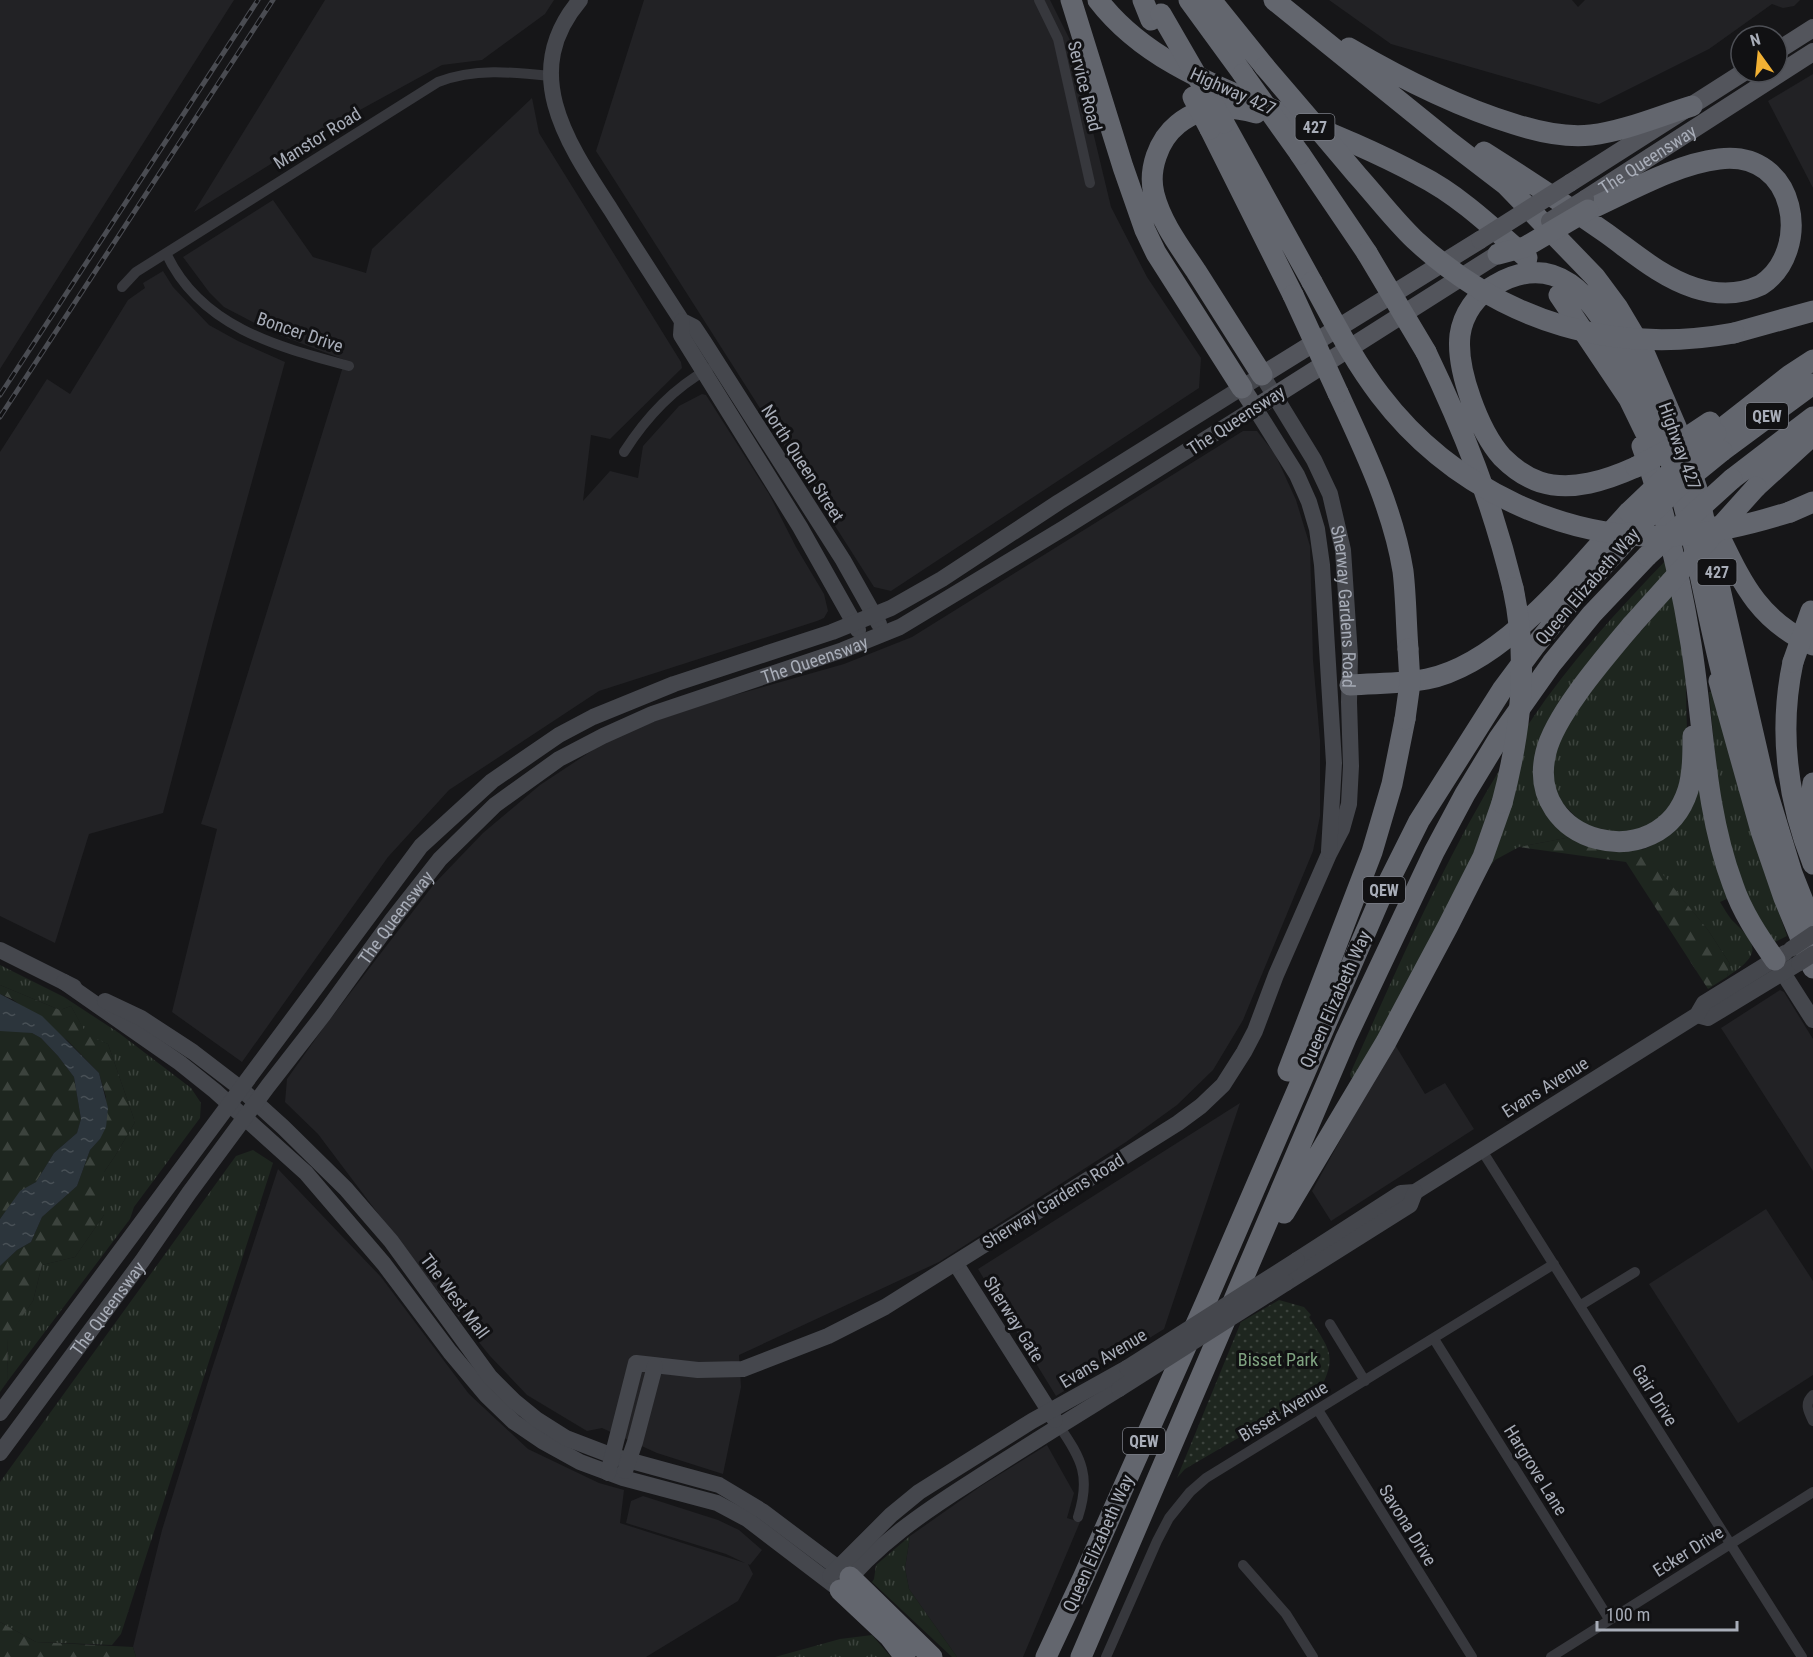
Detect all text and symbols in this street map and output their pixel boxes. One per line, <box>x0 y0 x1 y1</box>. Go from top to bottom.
north arrow <box>1729 24 1789 84</box>
text: N <box>1748 30 1762 50</box>
street label: Service Road <box>1064 39 1106 133</box>
street label: Highway 427 <box>1187 63 1279 119</box>
street label: Manstor Road <box>269 103 365 173</box>
road number: 427 <box>1296 114 1334 140</box>
street label: The Queensway <box>1595 120 1700 198</box>
street label: Boncer Drive <box>254 307 346 357</box>
street label: The Queensway <box>1183 381 1289 459</box>
street label: Highway 427 <box>1655 399 1706 493</box>
street label: North Queen Street <box>757 400 849 526</box>
road number: QEW <box>1746 403 1788 429</box>
street label: Sherway Gardens Road <box>1327 523 1361 688</box>
street label: Queen Elizabeth Way <box>1531 523 1644 649</box>
road number: 427 <box>1698 559 1736 585</box>
street label: The Queensway <box>758 630 871 687</box>
street label: The Queensway <box>353 866 438 968</box>
road number: QEW <box>1363 877 1405 903</box>
street label: Queen Elizabeth Way <box>1295 927 1375 1071</box>
street label: Evans Avenue <box>1498 1052 1592 1122</box>
street label: Sherway Gardens Road <box>978 1149 1128 1253</box>
street label: The West Mall <box>416 1249 494 1343</box>
street label: The Queensway <box>65 1257 149 1359</box>
street label: Sherway Gate <box>979 1272 1049 1366</box>
street label: Evans Avenue <box>1056 1324 1150 1392</box>
park label: Bisset Park <box>1238 1349 1318 1370</box>
street label: Gair Drive <box>1628 1360 1682 1430</box>
street label: Bisset Avenue <box>1235 1376 1331 1446</box>
street label: Hargrove Lane <box>1500 1421 1572 1519</box>
road number: QEW <box>1123 1428 1165 1454</box>
street label: Queen Elizabeth Way <box>1058 1471 1138 1615</box>
street label: Savona Drive <box>1375 1481 1441 1569</box>
street label: Ecker Drive <box>1649 1521 1727 1581</box>
scale bar <box>1597 1594 1736 1632</box>
text: 100 m <box>1606 1604 1650 1625</box>

